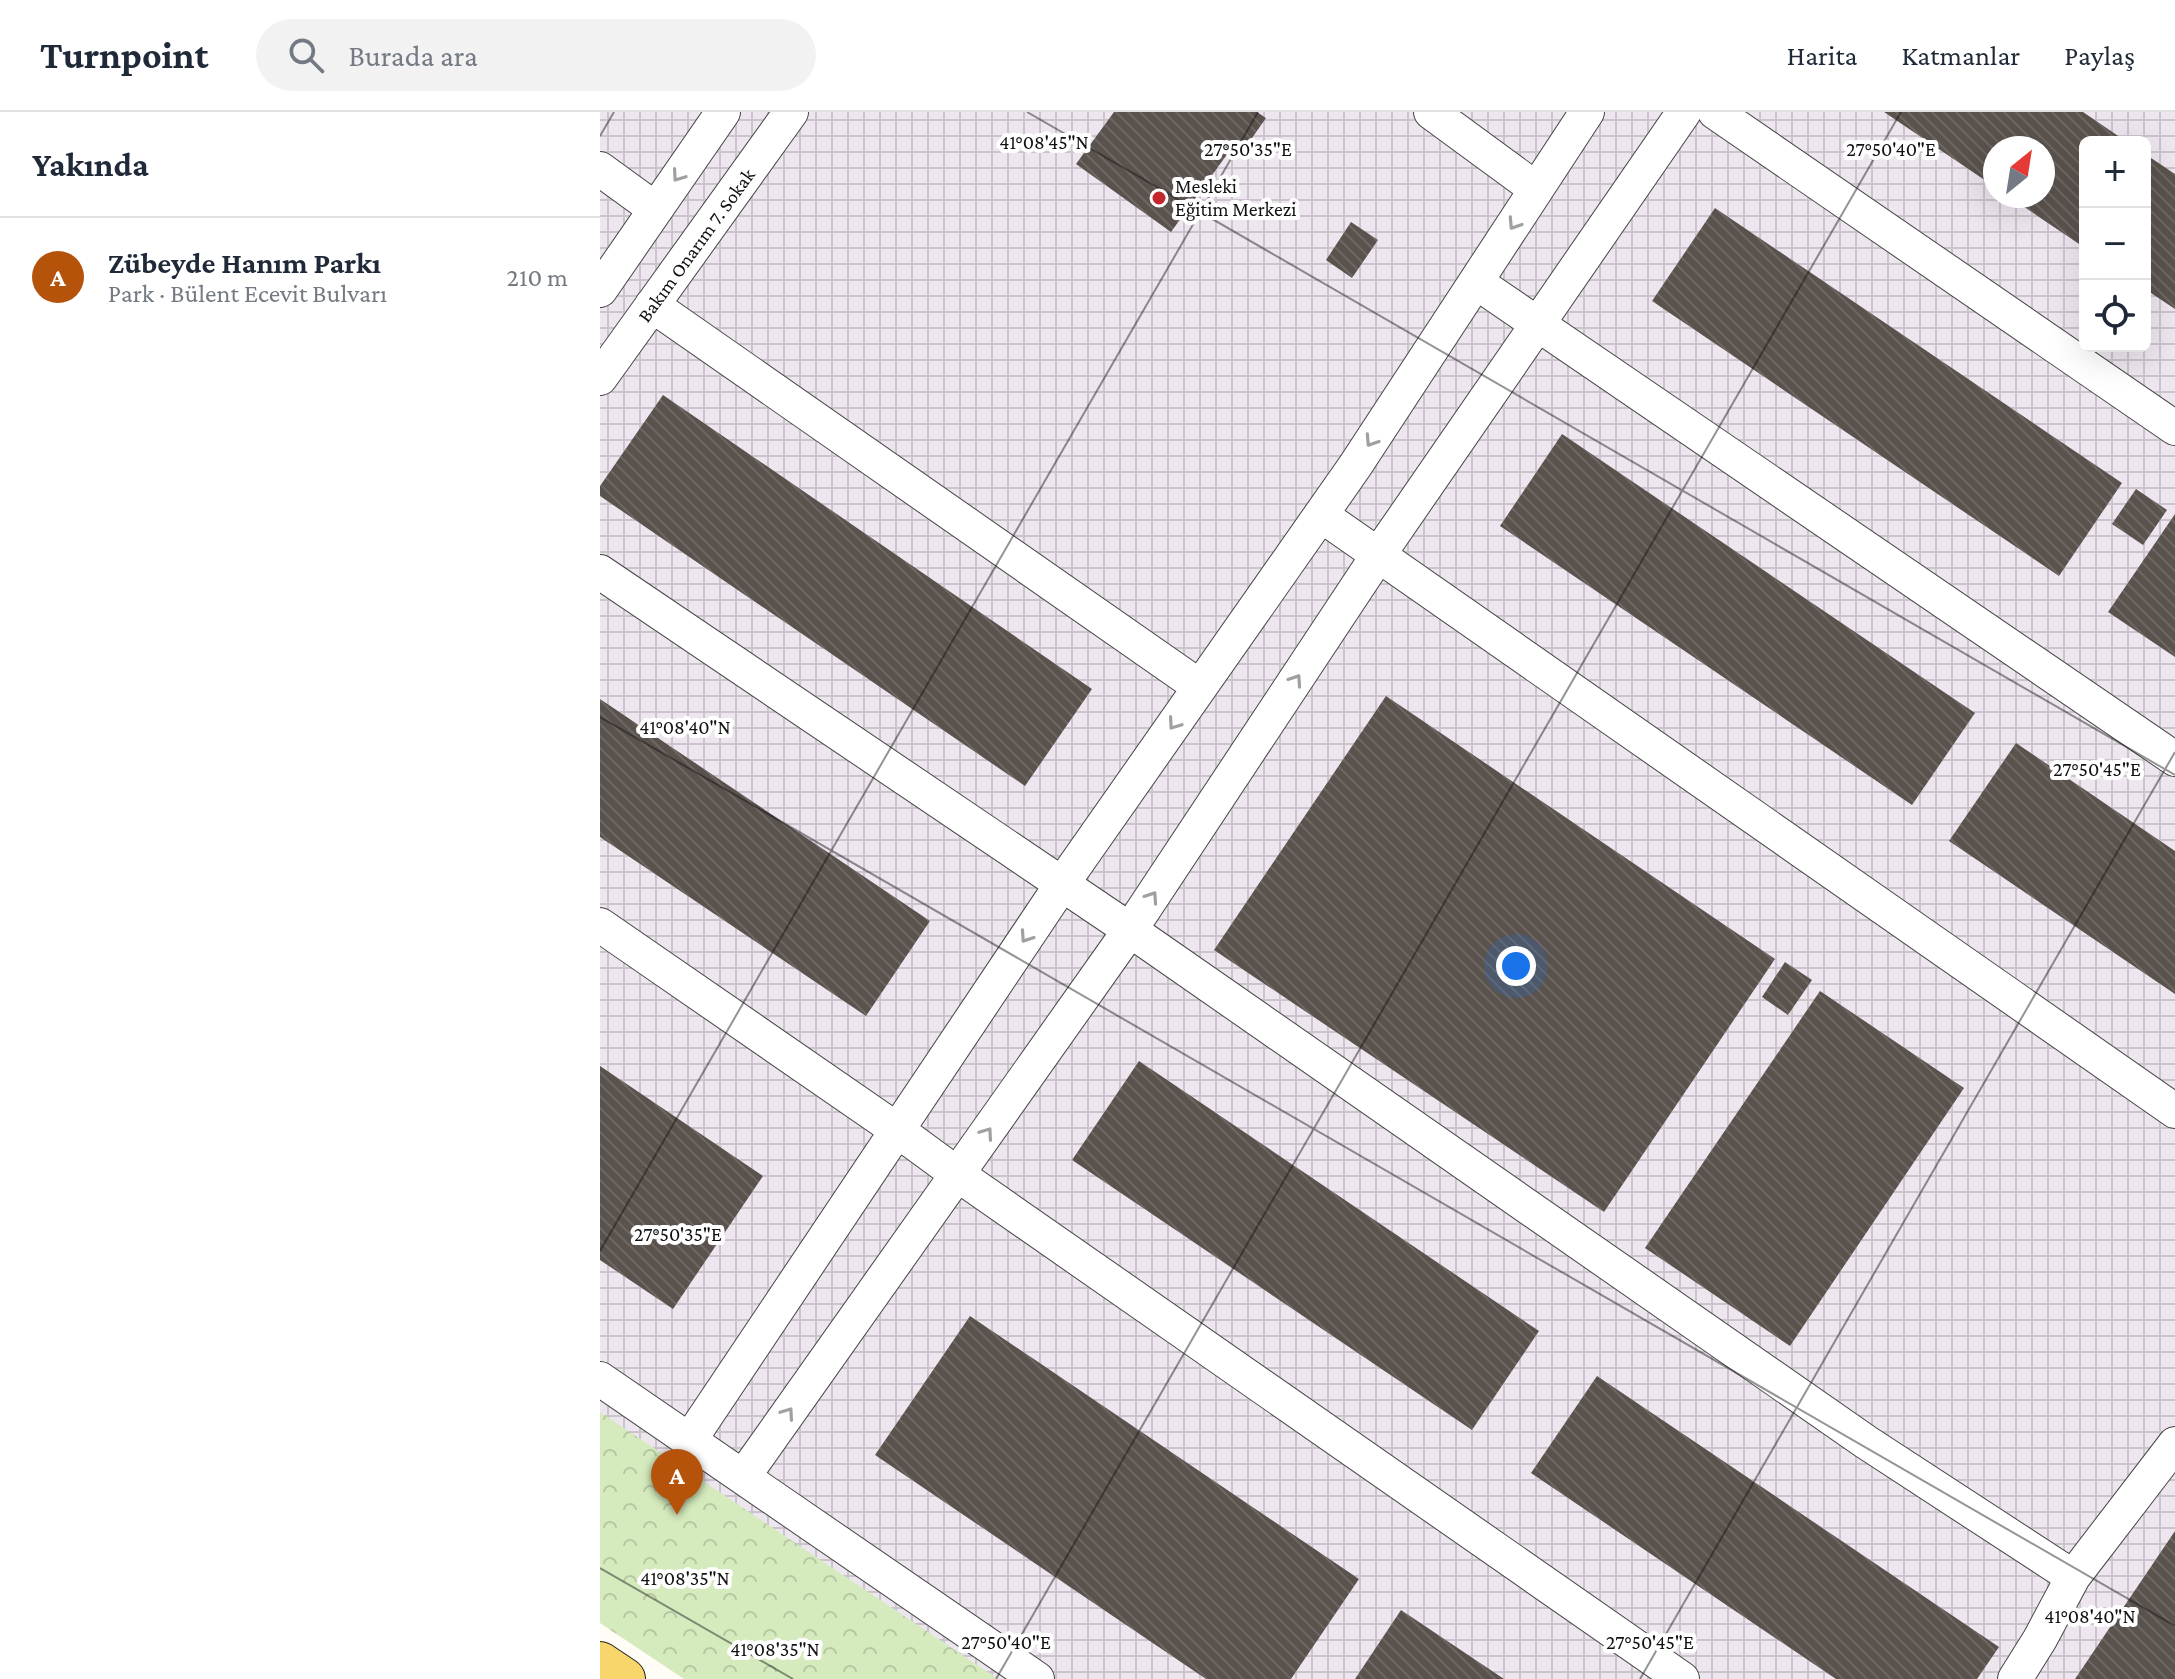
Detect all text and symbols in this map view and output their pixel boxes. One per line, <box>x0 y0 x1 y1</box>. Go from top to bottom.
search box <box>256 19 816 91</box>
icon: search <box>284 33 328 77</box>
text: Turnpoint <box>40 34 208 76</box>
text: Burada ara <box>348 39 478 72</box>
text: Harita <box>1787 40 1858 71</box>
text: Katmanlar <box>1902 40 2020 71</box>
text: Paylaş <box>2064 40 2135 71</box>
text: 41°08'45"N <box>999 131 1089 153</box>
north arrow <box>1983 136 2055 208</box>
map controls <box>2079 136 2151 352</box>
button: + <box>2079 136 2151 208</box>
text: 27°50'35"E <box>1204 138 1292 160</box>
text: 27°50'40"E <box>1846 138 1936 160</box>
text: Yakında <box>32 146 149 183</box>
street label: Bakım Onarım 7. Sokak <box>633 164 759 326</box>
one-way arrow <box>673 167 688 181</box>
place label: Mesleki Eğitim Merkezi <box>1175 175 1297 221</box>
marker: Mesleki Eğitim Merkezi <box>1150 189 1168 207</box>
button: − <box>2079 208 2151 280</box>
one-way arrow <box>1508 215 1523 230</box>
text: Zübeyde Hanım Parkı <box>108 246 381 279</box>
text: A <box>50 263 66 292</box>
text: 210 m <box>507 263 568 292</box>
text: Park · Bülent Ecevit Bulvarı <box>108 279 387 308</box>
button: locate <box>2079 280 2151 352</box>
one-way arrow <box>1366 433 1381 447</box>
one-way arrow <box>1286 675 1301 689</box>
one-way arrow <box>1169 715 1184 729</box>
text: 41°08'40"N <box>639 716 731 738</box>
text: 27°50'45"E <box>2053 758 2141 780</box>
one-way arrow <box>1142 891 1157 906</box>
one-way arrow <box>1021 928 1036 943</box>
your location <box>1496 946 1536 986</box>
one-way arrow <box>977 1127 991 1141</box>
text: 27°50'35"E <box>634 1223 722 1245</box>
one-way arrow <box>778 1408 793 1422</box>
pin: A <box>651 1449 703 1515</box>
text: 41°08'35"N <box>640 1567 730 1589</box>
text: 41°08'40"N <box>2044 1605 2136 1627</box>
text: 27°50'40"E <box>961 1631 1051 1653</box>
text: 27°50'45"E <box>1606 1631 1694 1653</box>
text: 41°08'35"N <box>730 1638 820 1660</box>

